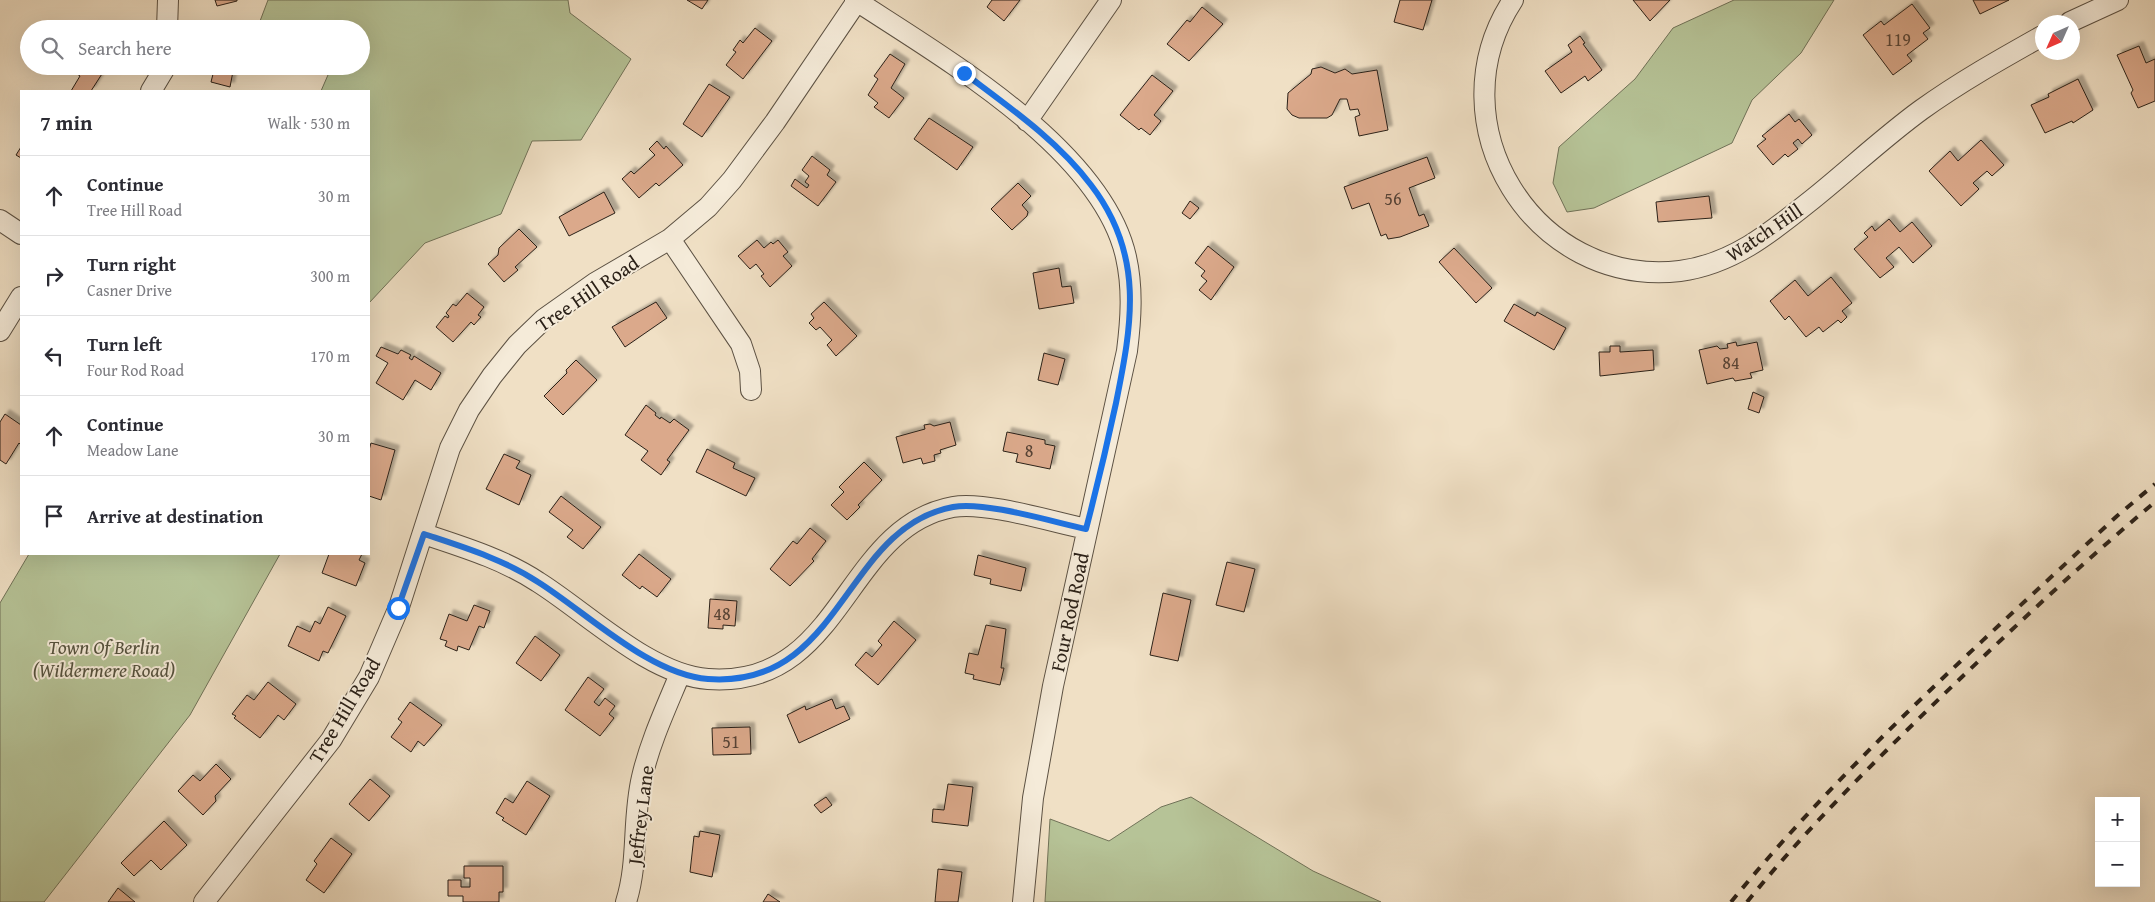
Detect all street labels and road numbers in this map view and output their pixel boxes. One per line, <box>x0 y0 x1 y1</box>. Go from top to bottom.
street label: Watch Hill <box>1720 195 1809 268</box>
street label: Tree Hill Road <box>530 248 645 338</box>
street label: Four Rod Road <box>1042 549 1096 674</box>
street label: Tree Hill Road <box>301 651 387 768</box>
street label: Jeffrey Lane <box>619 764 660 869</box>

